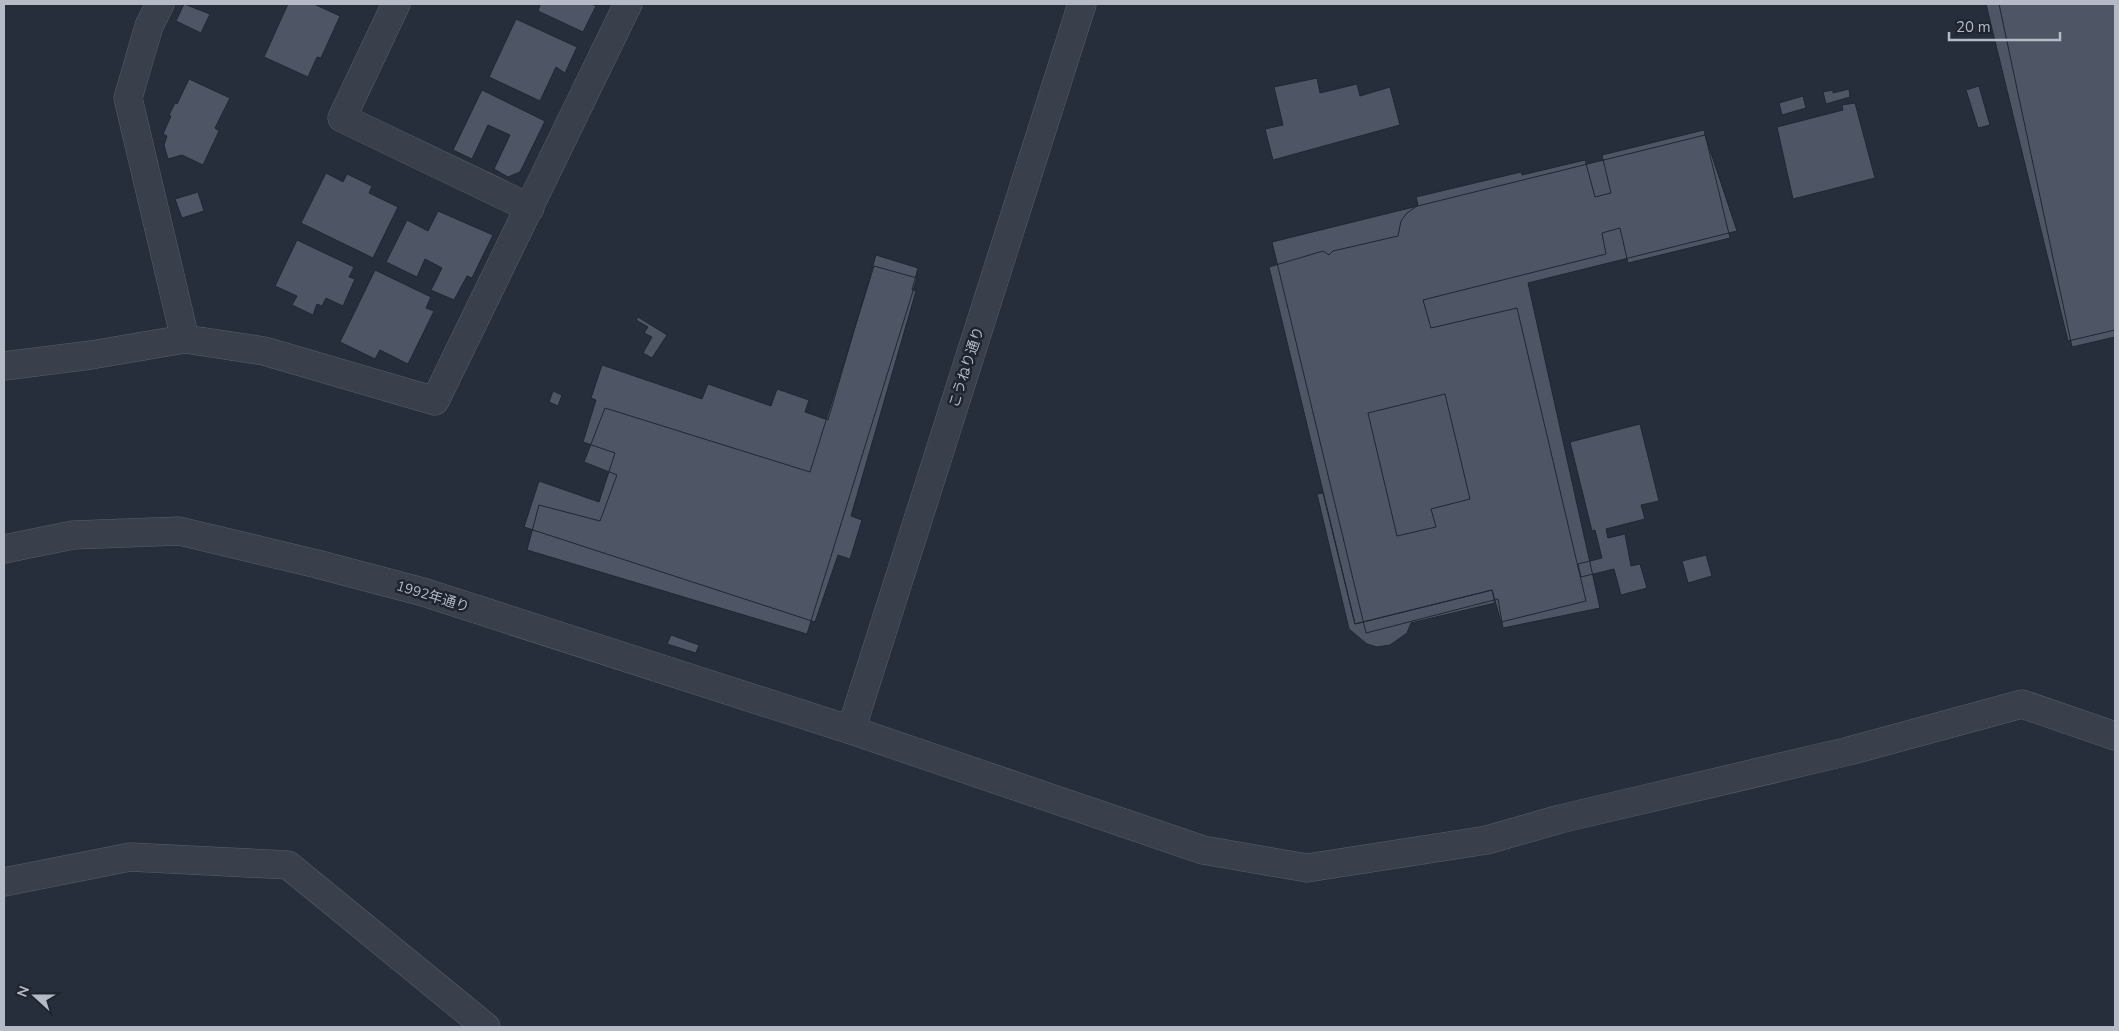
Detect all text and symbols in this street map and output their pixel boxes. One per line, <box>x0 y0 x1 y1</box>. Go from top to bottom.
scale bar <box>1949 10 2060 42</box>
text: 20 m <box>1956 17 1991 37</box>
street label: こうねり通り <box>944 324 988 410</box>
street label: 1992年通り <box>394 576 472 617</box>
north arrow <box>10 971 60 1021</box>
text: N <box>13 983 34 1000</box>

